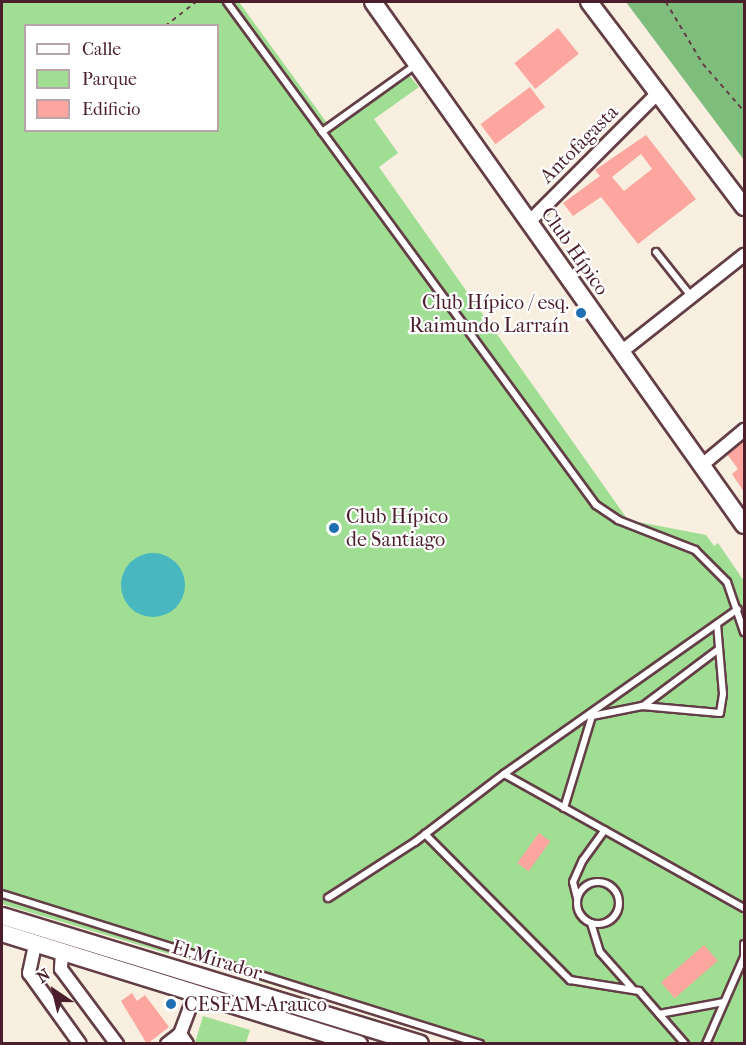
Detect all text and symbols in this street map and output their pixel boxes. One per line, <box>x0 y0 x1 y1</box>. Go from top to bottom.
legend <box>24 24 219 132</box>
text: Calle <box>82 39 121 60</box>
text: Parque <box>82 69 137 90</box>
text: Edificio <box>82 99 140 120</box>
street label: Antofagasta <box>535 100 623 188</box>
street label: Club Hípico <box>536 202 614 300</box>
place label: Club Hípico / esq. Raimundo Larraín <box>409 290 569 337</box>
marker: Club Hípico / esq. Raimundo Larraín <box>574 306 588 320</box>
place label: Club Hípico de Santiago <box>346 504 448 551</box>
marker: Club Hípico de Santiago <box>327 521 341 535</box>
street label: El Mirador <box>169 935 265 985</box>
north arrow <box>24 961 84 1021</box>
text: N <box>33 965 54 987</box>
place label: CESFAM Arauco <box>184 992 327 1016</box>
marker: CESFAM Arauco <box>162 995 180 1013</box>

